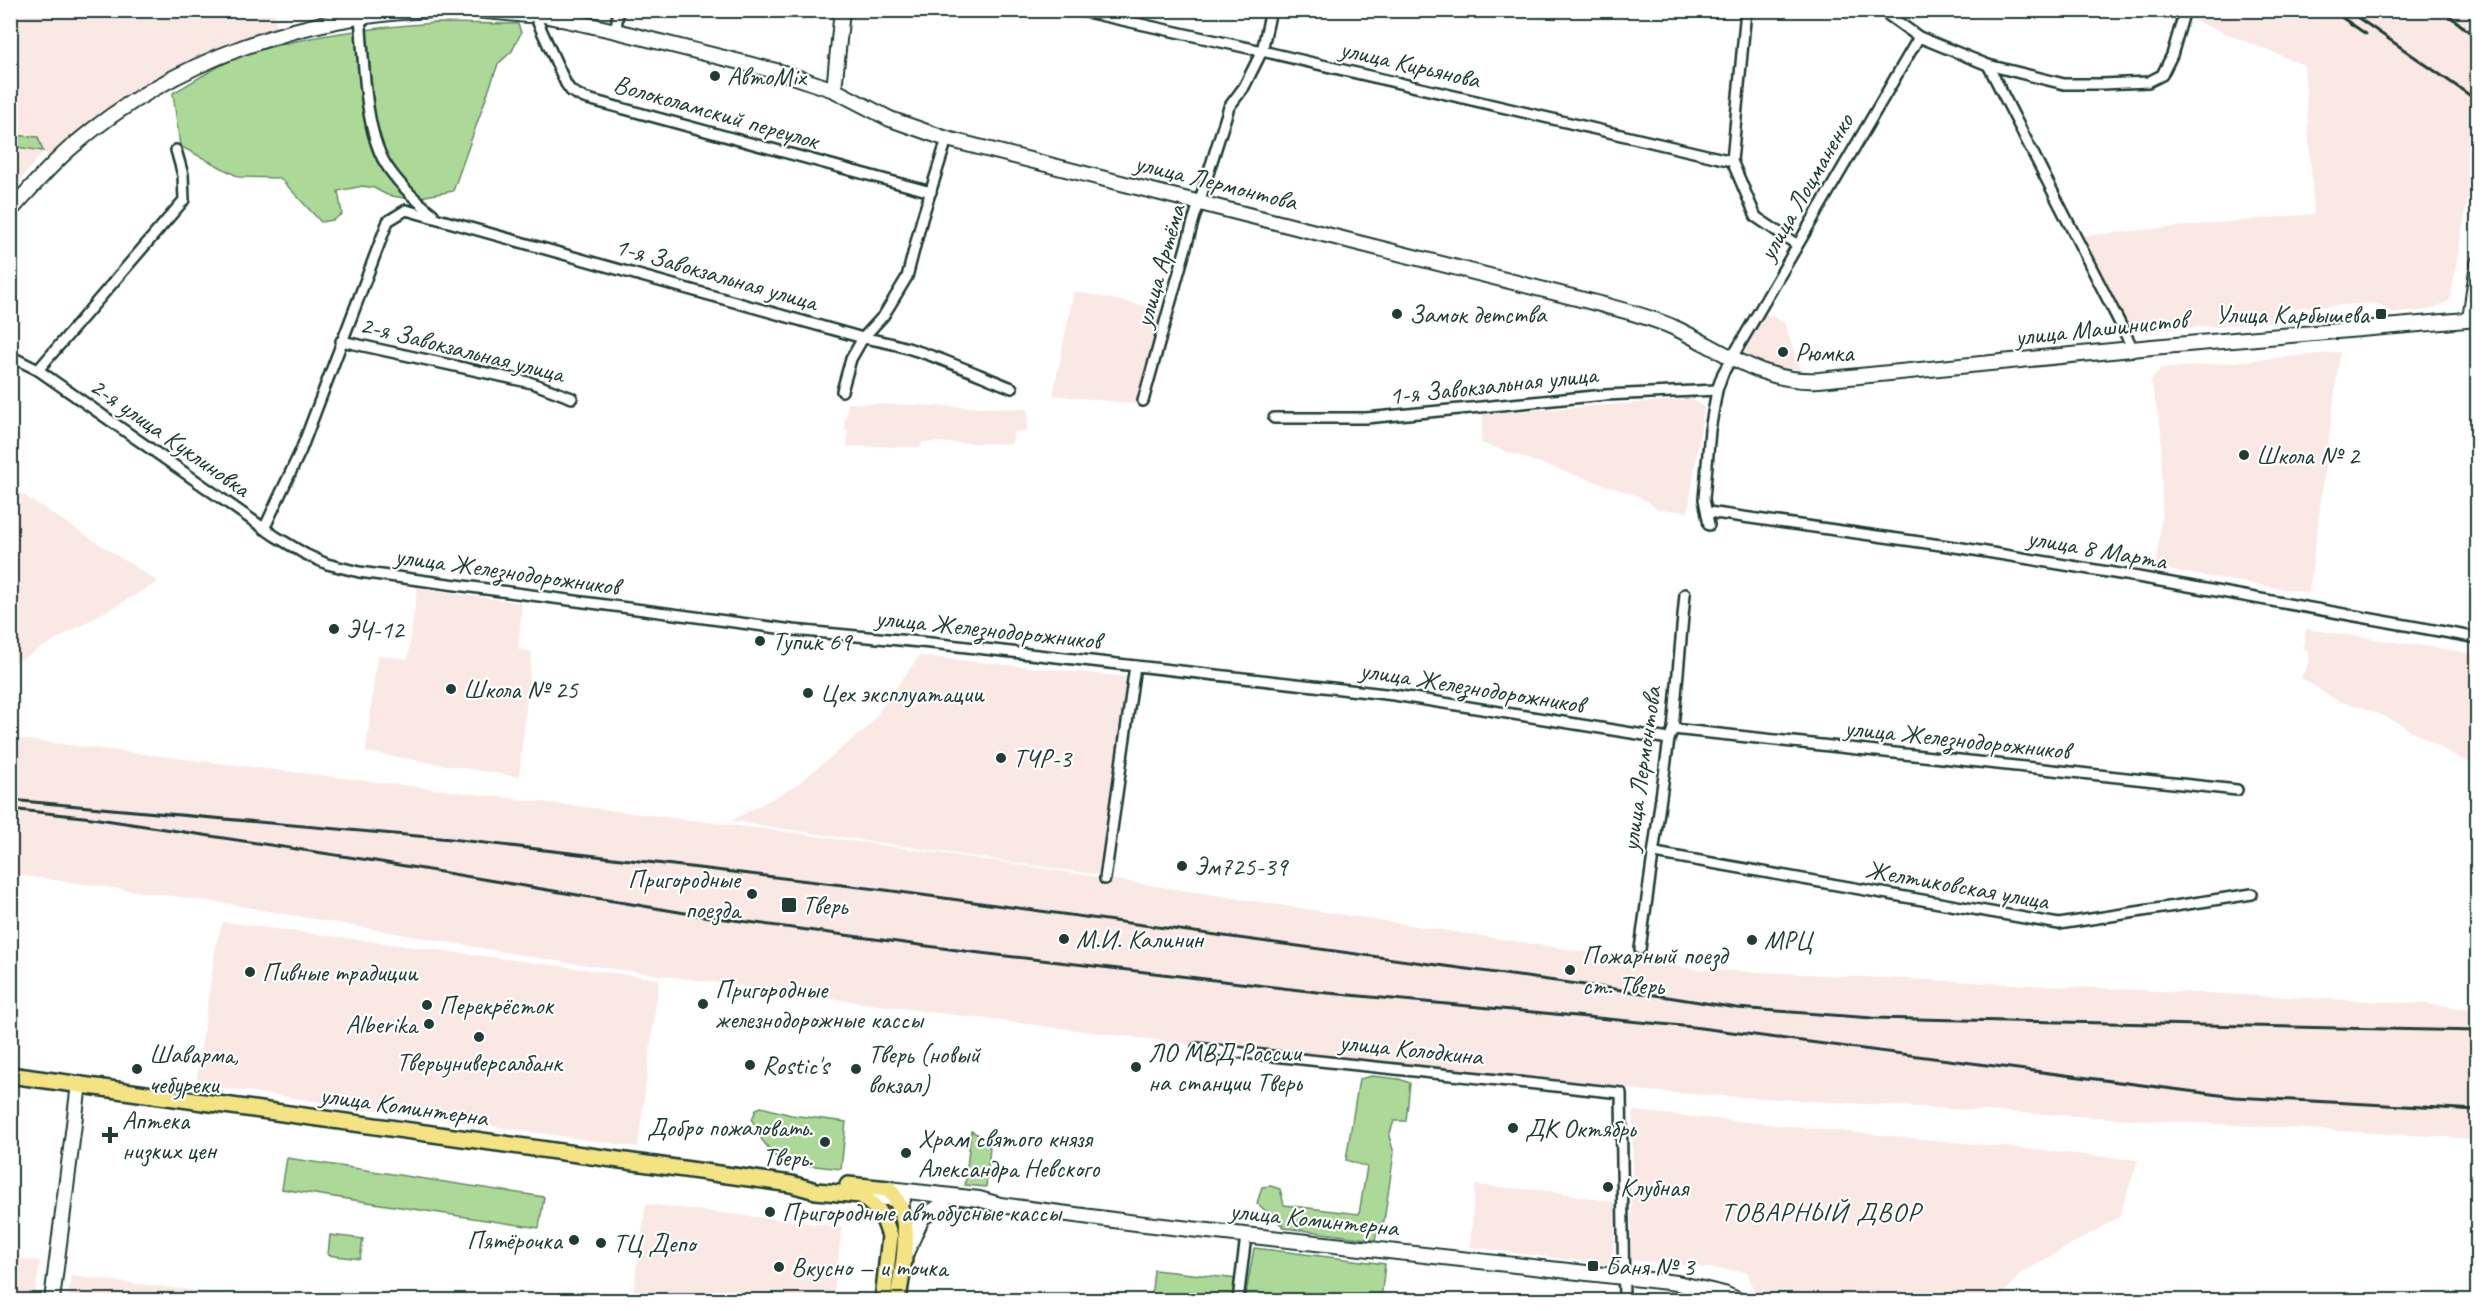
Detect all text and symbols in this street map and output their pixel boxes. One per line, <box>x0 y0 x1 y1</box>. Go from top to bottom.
street label: улица Кирьянова <box>1335 31 1485 96</box>
place label: АвтоMix <box>727 60 808 93</box>
street label: Волоколамский переулок <box>610 67 824 158</box>
marker: АвтоMix <box>708 69 722 83</box>
street label: улица Лоцманенко <box>1750 106 1862 268</box>
street label: улица Лермонтова <box>1130 145 1302 218</box>
street label: улица Артёма <box>1126 199 1194 333</box>
street label: 1-я Завокзальная улица <box>611 229 823 319</box>
place label: Замок детства <box>1409 298 1548 331</box>
place label: Улица Карбышева <box>2215 298 2371 331</box>
street label: улица Машинистов <box>2011 302 2195 354</box>
marker: Замок детства <box>1390 307 1404 321</box>
marker: Улица Карбышева <box>2374 307 2388 321</box>
street label: 2-я Завокзальная улица <box>357 308 570 391</box>
place label: Рюмка <box>1795 336 1855 369</box>
marker: Рюмка <box>1776 345 1790 359</box>
street label: 1-я Завокзальная улица <box>1387 357 1601 412</box>
street label: 2-я улица Куклиновка <box>83 370 258 505</box>
place label: Школа № 2 <box>2256 439 2361 472</box>
marker: Школа № 2 <box>2237 448 2251 462</box>
street label: улица 8 Марта <box>2023 520 2171 578</box>
street label: улица Железнодорожников <box>391 539 626 605</box>
street label: улица Железнодорожников <box>872 601 1107 659</box>
place label: ЭЧ-12 <box>346 613 406 646</box>
marker: ЭЧ-12 <box>327 622 341 636</box>
place label: Тупик 69 <box>772 625 854 658</box>
marker: Тупик 69 <box>753 634 767 648</box>
street label: улица Железнодорожников <box>1356 653 1591 723</box>
place label: Школа № 25 <box>463 673 579 706</box>
place label: Цех эксплуатации <box>820 677 985 710</box>
marker: Школа № 25 <box>444 682 458 696</box>
street label: улица Лермонтова <box>1613 683 1669 855</box>
marker: Цех эксплуатации <box>801 686 815 700</box>
street label: улица Железнодорожников <box>1841 711 2076 769</box>
place label: ТЧР-3 <box>1013 742 1073 775</box>
marker: ТЧР-3 <box>994 751 1008 765</box>
place label: Эм725-39 <box>1194 850 1289 883</box>
street label: Желтиковская улица <box>1863 853 2053 918</box>
marker: Эм725-39 <box>1175 859 1189 873</box>
place label: Пригородные поезда <box>628 863 743 926</box>
marker: Пригородные поезда <box>745 887 759 901</box>
place label: Тверь <box>802 889 849 922</box>
marker: Тверь <box>780 896 798 914</box>
place label: М.И. Калинин <box>1076 923 1205 956</box>
place label: МРЦ <box>1764 924 1815 957</box>
marker: М.И. Калинин <box>1057 932 1071 946</box>
marker: МРЦ <box>1745 933 1759 947</box>
place label: Пожарный поезд ст. Тверь <box>1582 939 1730 1002</box>
place label: Пивные традиции <box>262 956 419 989</box>
marker: Пожарный поезд ст. Тверь <box>1563 963 1577 977</box>
marker: Пивные традиции <box>243 965 257 979</box>
place label: Пригородные железнодорожные кассы <box>715 973 925 1036</box>
place label: Перекрёсток <box>439 989 555 1022</box>
marker: Пригородные железнодорожные кассы <box>696 997 710 1011</box>
marker: Перекрёсток <box>420 998 434 1012</box>
place label: Alberika <box>345 1008 419 1041</box>
marker: Alberika <box>422 1017 436 1031</box>
street label: улица Колодкина <box>1336 1025 1486 1073</box>
marker: Тверьуниверсалбанк <box>472 1030 486 1044</box>
place label: ЛО МВД России на станции Тверь <box>1148 1036 1303 1099</box>
place label: Шаварма, чебуреки <box>149 1038 239 1101</box>
place label: Тверь (новый вокзал) <box>868 1038 982 1101</box>
place label: Тверьуниверсалбанк <box>396 1046 564 1079</box>
place label: Rostic's <box>762 1049 831 1082</box>
marker: Rostic's <box>743 1058 757 1072</box>
marker: ЛО МВД России на станции Тверь <box>1129 1060 1143 1074</box>
marker: Шаварма, чебуреки <box>130 1062 144 1076</box>
marker: Тверь (новый вокзал) <box>849 1062 863 1076</box>
street label: улица Коминтерна <box>316 1078 492 1134</box>
place label: Аптека низких цен <box>122 1104 218 1167</box>
place label: Добро пожаловать. Тверь. <box>647 1111 814 1174</box>
place label: ДК Октябрь <box>1525 1112 1637 1145</box>
marker: ДК Октябрь <box>1506 1121 1520 1135</box>
place label: Храм святого князя Александра Невского <box>918 1122 1101 1185</box>
marker: Аптека низких цен <box>103 1128 117 1142</box>
marker: Добро пожаловать. Тверь. <box>818 1135 832 1149</box>
marker: Храм святого князя Александра Невского <box>899 1146 913 1160</box>
place label: Клубная <box>1620 1171 1690 1204</box>
marker: Клубная <box>1601 1180 1615 1194</box>
street label: улица Коминтерна <box>1226 1194 1401 1244</box>
district label: ТОВАРНЫЙ ДВОР <box>1721 1195 1923 1229</box>
place label: Пригородные автобусные кассы <box>782 1196 1063 1229</box>
marker: Пригородные автобусные кассы <box>763 1205 777 1219</box>
place label: Пятёрочка <box>467 1224 564 1257</box>
place label: ТЦ Депо <box>613 1227 698 1260</box>
marker: Пятёрочка <box>567 1233 581 1247</box>
marker: ТЦ Депо <box>594 1236 608 1250</box>
place label: Баня № 3 <box>1605 1250 1696 1283</box>
place label: Вкусно — и точка <box>791 1251 949 1284</box>
marker: Баня № 3 <box>1586 1259 1600 1273</box>
marker: Вкусно — и точка <box>772 1260 786 1274</box>

